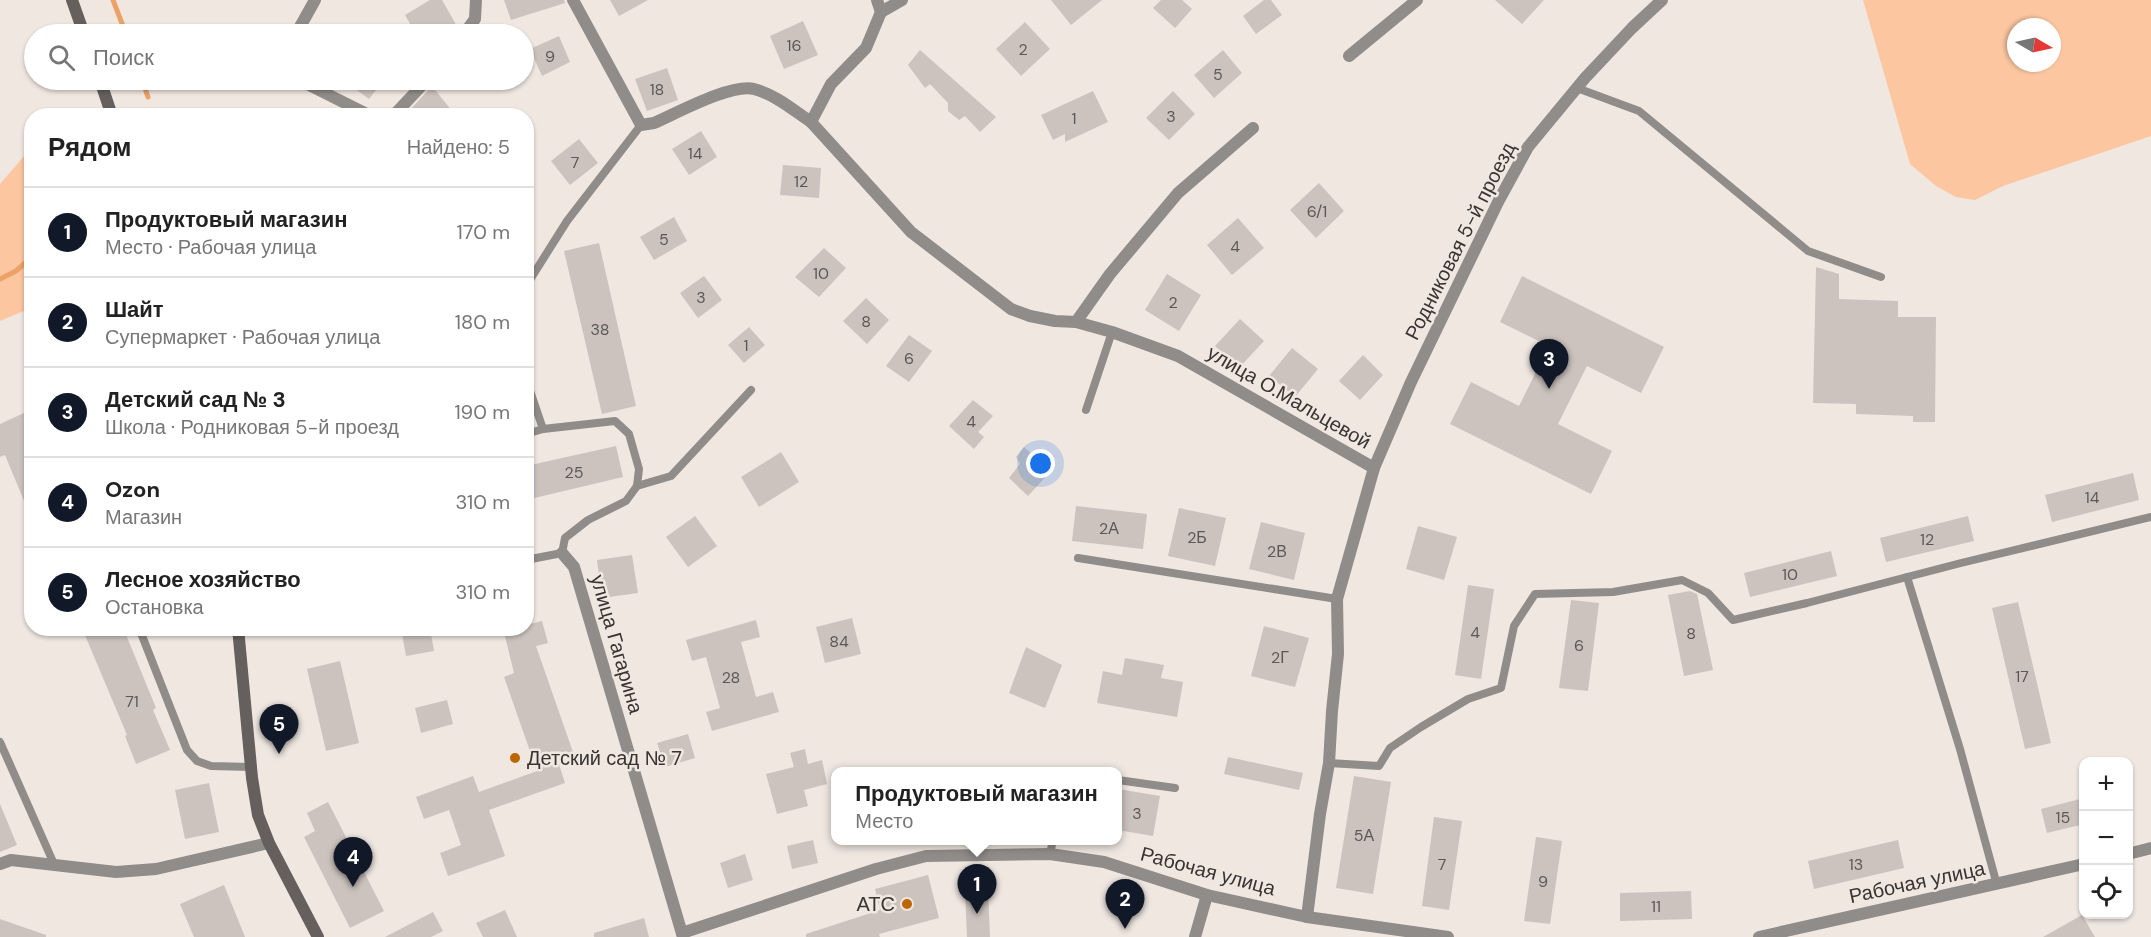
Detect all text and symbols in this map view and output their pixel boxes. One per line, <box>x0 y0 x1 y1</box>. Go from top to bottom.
north arrow <box>2007 18 2061 72</box>
search box <box>24 24 534 90</box>
house number: 16 <box>786 35 802 56</box>
house number: 2 <box>1018 39 1028 60</box>
icon: search <box>45 41 78 74</box>
text: Поиск <box>93 43 154 72</box>
house number: 9 <box>545 46 555 67</box>
house number: 5 <box>1213 64 1223 85</box>
house number: 18 <box>650 79 664 100</box>
house number: 3 <box>1166 106 1176 127</box>
house number: 1 <box>1072 108 1077 129</box>
text: Рядом <box>48 130 131 164</box>
text: Найдено: 5 <box>407 134 510 160</box>
street label: Родниковая 5-й проезд <box>1399 137 1521 344</box>
house number: 14 <box>688 143 703 164</box>
house number: 7 <box>571 152 579 173</box>
house number: 12 <box>794 171 808 192</box>
house number: 6/1 <box>1307 201 1327 222</box>
text: Продуктовый магазин <box>105 205 347 234</box>
text: 1 <box>64 219 71 245</box>
text: 170 m <box>457 219 510 245</box>
house number: 5 <box>659 229 669 250</box>
text: Место · Рабочая улица <box>105 234 316 260</box>
house number: 4 <box>1230 236 1240 257</box>
house number: 10 <box>813 263 829 284</box>
house number: 3 <box>696 287 706 308</box>
house number: 2 <box>1168 292 1178 313</box>
text: Шайт <box>105 295 164 324</box>
text: 2 <box>62 309 73 335</box>
text: 180 m <box>455 309 510 335</box>
house number: 8 <box>861 311 871 332</box>
house number: 38 <box>590 319 610 340</box>
text: Супермаркет · Рабочая улица <box>105 324 380 350</box>
house number: 1 <box>744 335 749 356</box>
street label: улица О.Мальцевой <box>1202 339 1376 455</box>
pin: 3 <box>1530 340 1568 389</box>
house number: 6 <box>904 348 914 369</box>
text: Детский сад № 3 <box>105 385 286 414</box>
text: 3 <box>61 399 74 425</box>
text: 190 m <box>454 399 510 425</box>
house number: 4 <box>966 411 976 432</box>
text: Школа · Родниковая 5-й проезд <box>105 414 399 440</box>
your location <box>1026 449 1055 478</box>
house number: 25 <box>565 462 583 483</box>
text: Ozon <box>105 475 160 504</box>
house number: 14 <box>2085 487 2100 508</box>
text: 4 <box>61 489 74 515</box>
text: 310 m <box>455 489 510 515</box>
text: Магазин <box>105 504 182 530</box>
house number: 2А <box>1099 518 1119 539</box>
house number: 2Б <box>1187 527 1207 548</box>
house number: 12 <box>1920 529 1934 550</box>
house number: 2В <box>1267 541 1287 562</box>
house number: 10 <box>1782 564 1798 585</box>
text: Лесное хозяйство <box>105 565 301 594</box>
street label: улица Гагарина <box>585 571 650 717</box>
text: 5 <box>61 579 74 605</box>
text: 310 m <box>455 579 510 605</box>
text: Остановка <box>105 594 204 620</box>
house number: 4 <box>1470 622 1480 643</box>
house number: 8 <box>1686 623 1696 644</box>
house number: 84 <box>829 631 849 652</box>
house number: 6 <box>1574 635 1584 656</box>
house number: 2Г <box>1271 647 1289 668</box>
house number: 17 <box>2015 666 2029 687</box>
house number: 28 <box>722 667 740 688</box>
house number: 71 <box>125 691 139 712</box>
pin: 5 <box>260 704 298 754</box>
place label: Детский сад № 7 <box>527 745 682 771</box>
marker: Детский сад № 7 <box>508 751 522 765</box>
map controls <box>2079 757 2133 919</box>
button: + <box>2079 757 2133 811</box>
popup <box>831 767 1122 845</box>
text: Продуктовый магазин <box>855 779 1098 808</box>
house number: 3 <box>1132 803 1142 824</box>
house number: 15 <box>2056 807 2070 828</box>
text: Место <box>855 808 913 834</box>
button: − <box>2079 811 2133 865</box>
house number: 5А <box>1354 825 1375 846</box>
pin: 4 <box>334 838 372 887</box>
street label: Рабочая улица <box>1138 841 1279 902</box>
house number: 7 <box>1438 854 1446 875</box>
house number: 13 <box>1849 854 1863 875</box>
street label: Рабочая улица <box>1846 855 1988 909</box>
pin: 1 <box>958 864 996 914</box>
button: locate <box>2079 865 2133 919</box>
house number: 9 <box>1538 871 1548 892</box>
pin: 2 <box>1106 880 1144 929</box>
place label: АТС <box>857 891 895 917</box>
house number: 11 <box>1651 896 1661 917</box>
marker: АТС <box>900 897 914 911</box>

